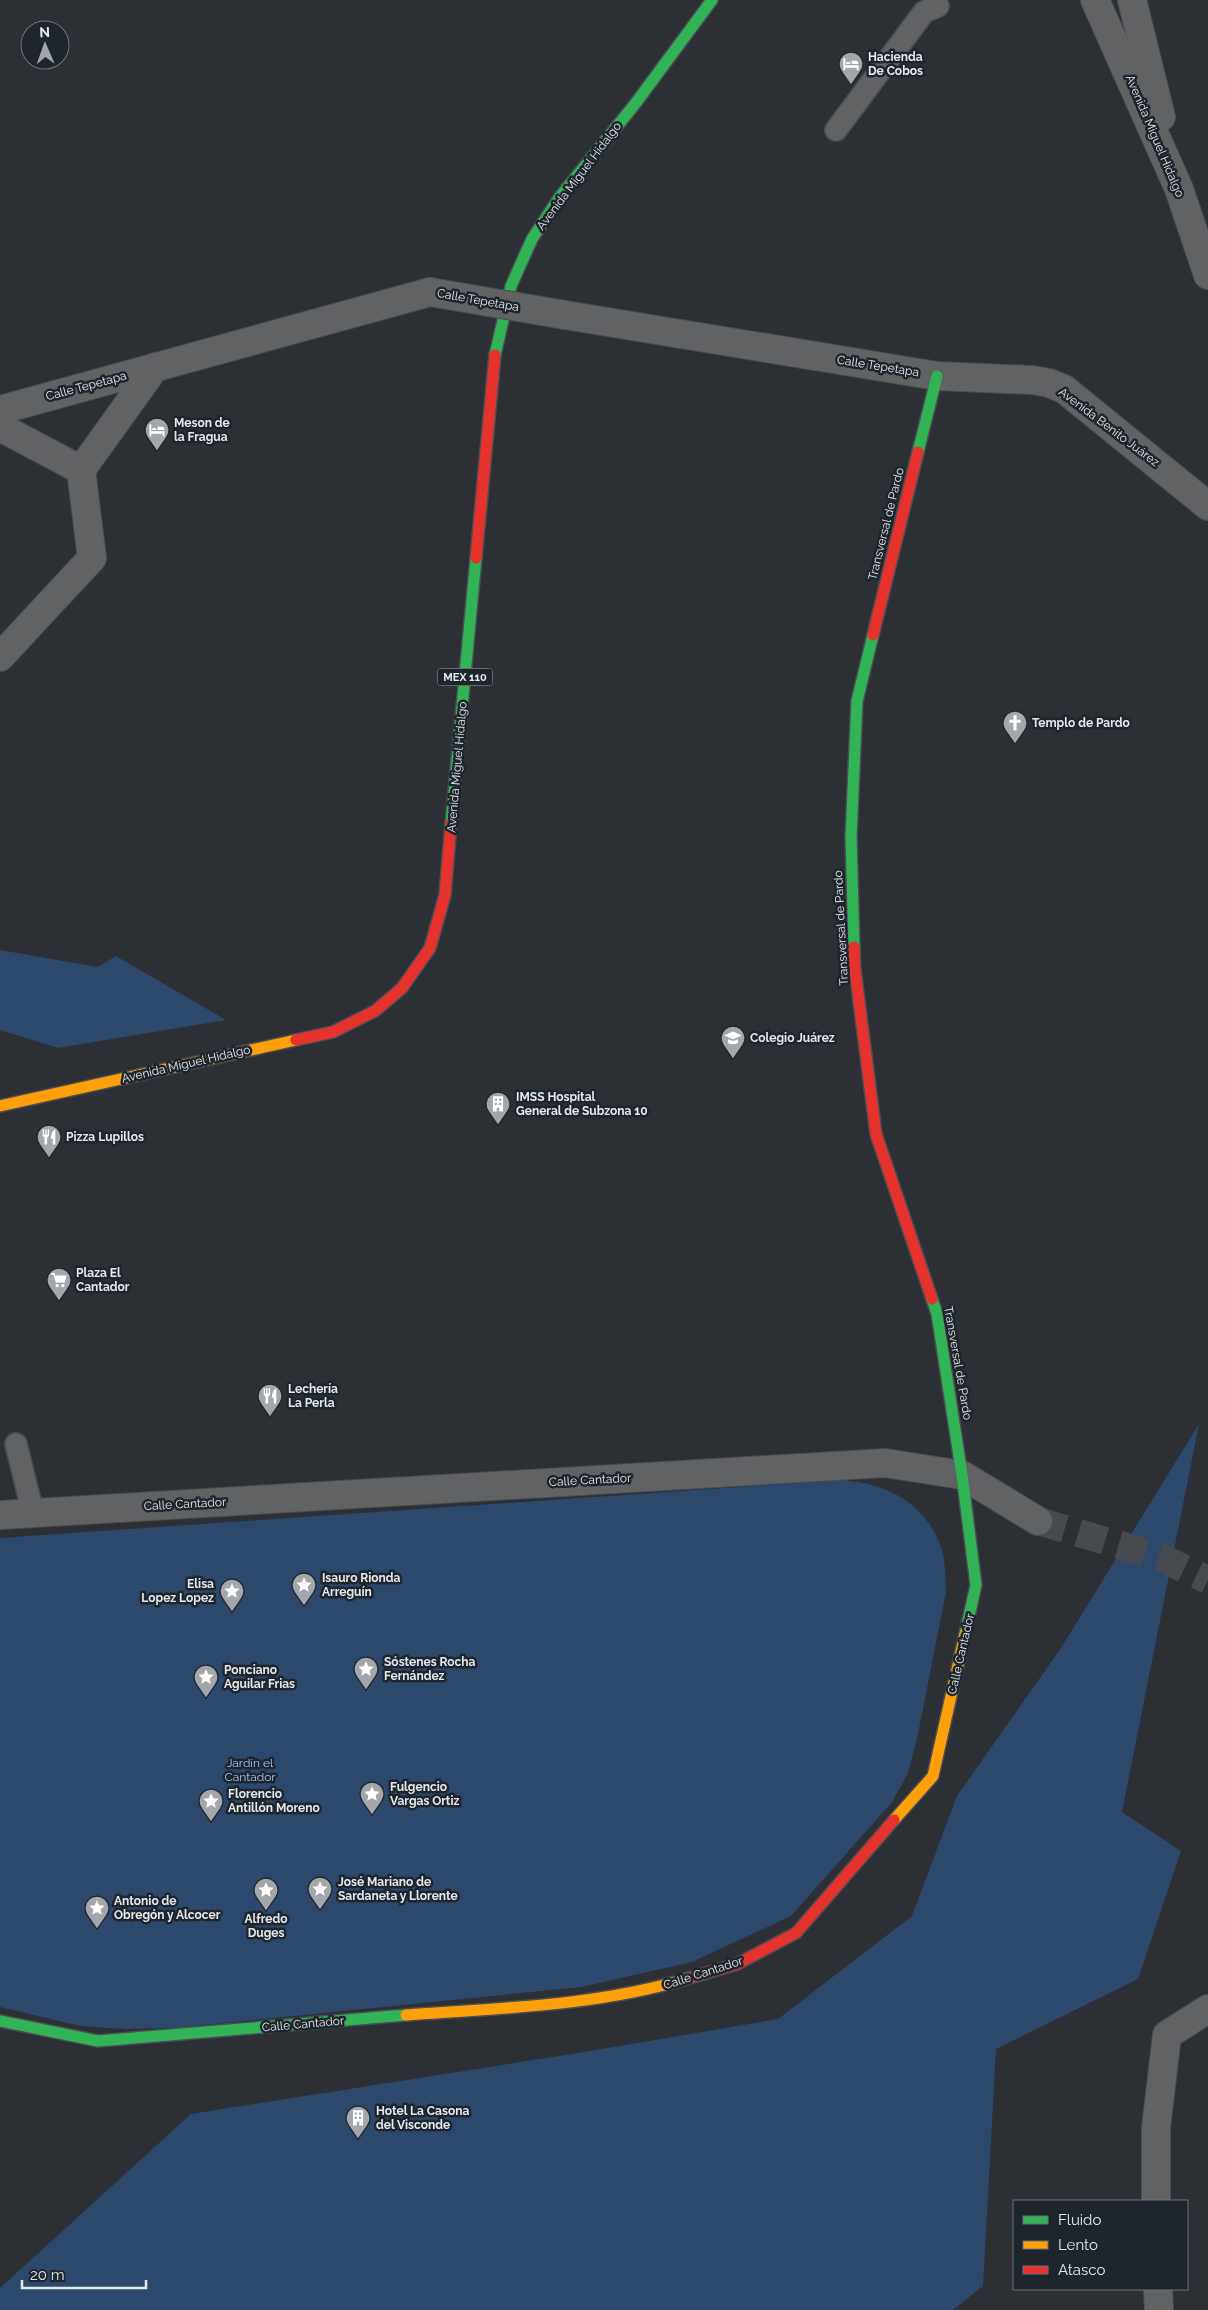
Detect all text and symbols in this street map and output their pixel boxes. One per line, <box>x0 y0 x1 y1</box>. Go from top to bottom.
north arrow <box>20 20 70 70</box>
text: N <box>39 24 50 40</box>
place label: Hacienda De Cobos <box>868 50 923 78</box>
hotel icon: Hacienda De Cobos <box>838 51 864 85</box>
street label: Avenida Miguel Hidalgo <box>1123 73 1187 199</box>
street label: Avenida Miguel Hidalgo <box>534 119 624 233</box>
street label: Calle Tepetapa <box>436 286 520 314</box>
street label: Calle Tepetapa <box>836 353 920 379</box>
street label: Calle Tepetapa <box>44 369 128 403</box>
street label: Avenida Benito Juárez <box>1056 385 1162 469</box>
place label: Meson de la Fragua <box>174 416 230 444</box>
hotel icon: Meson de la Fragua <box>144 417 170 451</box>
street label: Transversal de Pardo <box>865 466 907 582</box>
road number: MEX 110 <box>438 669 492 686</box>
street label: Avenida Miguel Hidalgo <box>444 701 470 833</box>
church icon: Templo de Pardo <box>1002 710 1028 744</box>
place label: Templo de Pardo <box>1032 716 1130 730</box>
street label: Transversal de Pardo <box>831 870 851 986</box>
school or university icon: Colegio Juárez <box>720 1025 746 1059</box>
place label: Colegio Juárez <box>750 1031 835 1045</box>
street label: Avenida Miguel Hidalgo <box>120 1042 252 1086</box>
place label: IMSS Hospital General de Subzona 10 <box>516 1090 648 1118</box>
building icon: IMSS Hospital General de Subzona 10 <box>485 1091 511 1125</box>
restaurant icon: Pizza Lupillos <box>36 1124 62 1158</box>
place label: Pizza Lupillos <box>66 1130 144 1144</box>
place label: Plaza El Cantador <box>76 1266 130 1294</box>
supermarket icon: Plaza El Cantador <box>46 1267 72 1301</box>
street label: Transversal de Pardo <box>941 1305 975 1421</box>
place label: Lechería La Perla <box>288 1382 338 1410</box>
restaurant icon: Lechería La Perla <box>257 1383 283 1417</box>
street label: Calle Cantador <box>548 1471 632 1489</box>
street label: Calle Cantador <box>143 1495 227 1513</box>
place label: Isauro Rionda Arreguín <box>322 1571 401 1599</box>
place icon: Isauro Rionda Arreguín <box>291 1572 317 1606</box>
place label: Elisa Lopez Lopez <box>141 1577 214 1605</box>
place icon: Elisa Lopez Lopez <box>219 1578 245 1612</box>
street label: Calle Cantador <box>945 1611 977 1696</box>
place label: Sóstenes Rocha Fernández <box>384 1655 476 1683</box>
place icon: Sóstenes Rocha Fernández <box>353 1656 379 1690</box>
place label: Ponciano Aguilar Frias <box>224 1663 295 1691</box>
place icon: Ponciano Aguilar Frias <box>193 1664 219 1698</box>
park label: Jardín el Cantador <box>224 1756 276 1784</box>
place label: Fulgencio Vargas Ortiz <box>390 1780 460 1808</box>
place icon: Fulgencio Vargas Ortiz <box>359 1781 385 1815</box>
place label: Florencio Antillón Moreno <box>228 1787 320 1815</box>
place icon: Florencio Antillón Moreno <box>198 1788 224 1822</box>
place label: José Mariano de Sardaneta y Llorente <box>338 1875 458 1903</box>
place icon: José Mariano de Sardaneta y Llorente <box>307 1876 333 1910</box>
place icon: Alfredo Duges <box>253 1877 279 1911</box>
place label: Antonio de Obregón y Alcocer <box>114 1894 221 1922</box>
place icon: Antonio de Obregón y Alcocer <box>84 1895 110 1929</box>
place label: Alfredo Duges <box>245 1912 288 1940</box>
street label: Calle Cantador <box>662 1953 745 1992</box>
street label: Calle Cantador <box>261 2013 345 2035</box>
place label: Hotel La Casona del Visconde <box>376 2104 469 2132</box>
building icon: Hotel La Casona del Visconde <box>345 2105 371 2139</box>
legend <box>1013 2200 1188 2290</box>
text: Fluido <box>1058 2211 1101 2229</box>
text: Lento <box>1058 2236 1098 2254</box>
scale bar <box>22 2258 146 2290</box>
text: Atasco <box>1058 2261 1105 2279</box>
text: 20 m <box>30 2266 65 2284</box>

